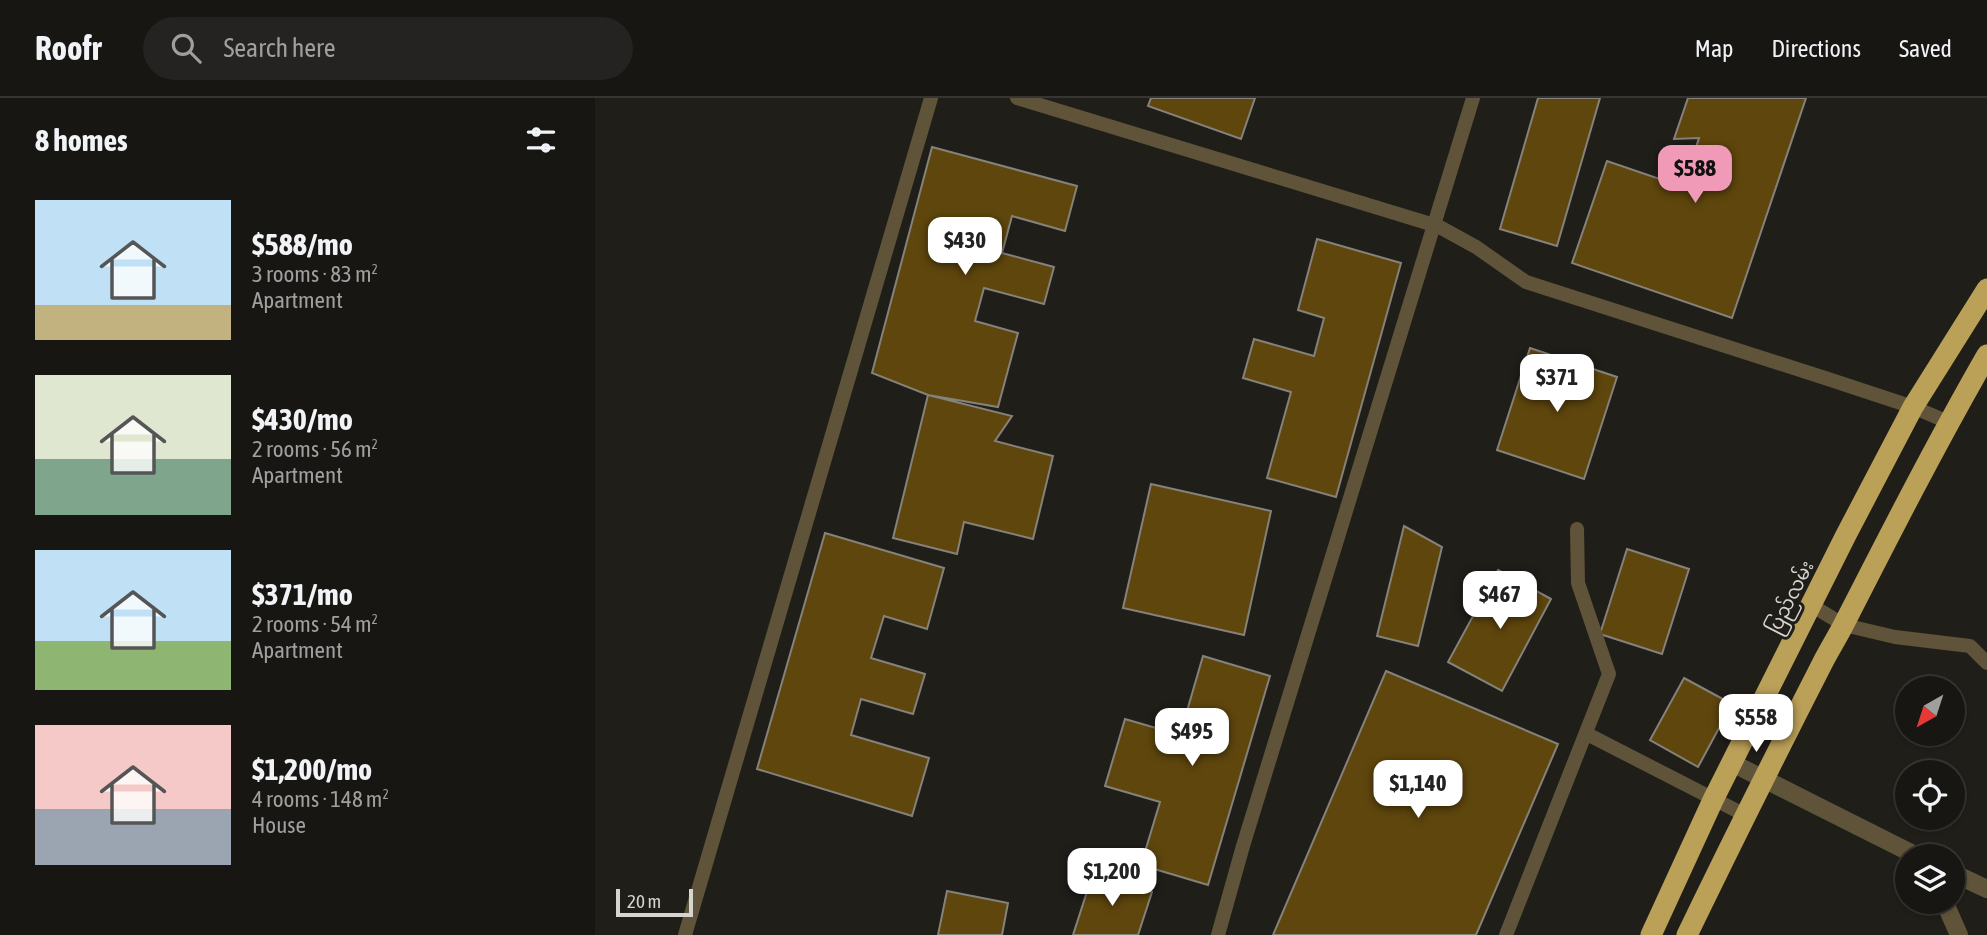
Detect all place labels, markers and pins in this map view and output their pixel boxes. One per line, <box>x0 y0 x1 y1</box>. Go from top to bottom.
pin: $588 <box>1654 146 1736 205</box>
pin: $430 <box>924 218 1006 277</box>
pin: $371 <box>1516 354 1598 414</box>
pin: $467 <box>1459 572 1541 631</box>
pin: $558 <box>1715 694 1797 754</box>
pin: $495 <box>1151 708 1233 768</box>
pin: $1,140 <box>1361 760 1475 820</box>
pin: $1,200 <box>1055 848 1169 908</box>

